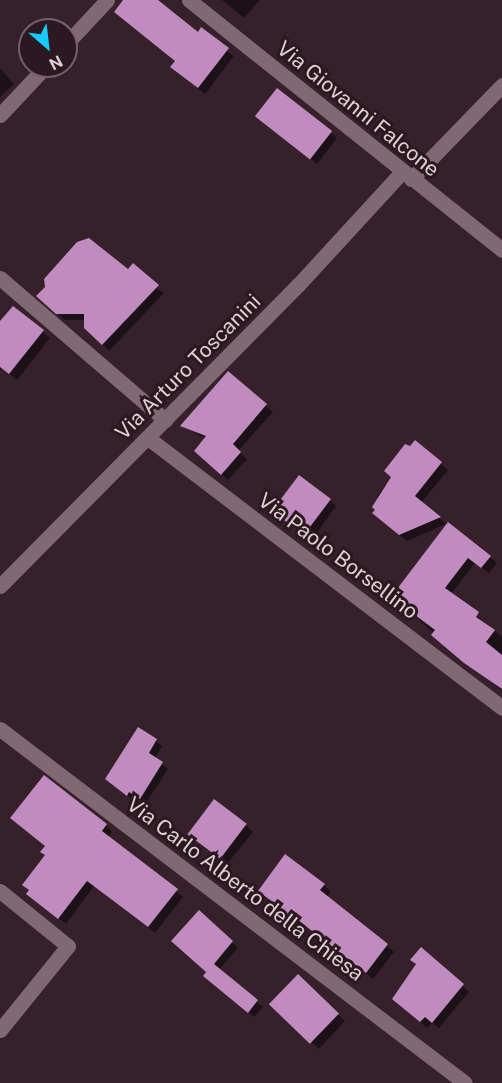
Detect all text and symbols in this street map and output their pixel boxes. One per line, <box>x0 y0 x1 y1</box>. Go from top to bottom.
north arrow <box>18 18 78 78</box>
street label: Via Giovanni Falcone <box>272 36 444 182</box>
text: N <box>46 51 66 74</box>
street label: Via Arturo Toscanini <box>110 289 266 445</box>
street label: Via Paolo Borsellino <box>253 488 423 624</box>
street label: Via Carlo Alberto della Chiesa <box>121 791 369 987</box>

